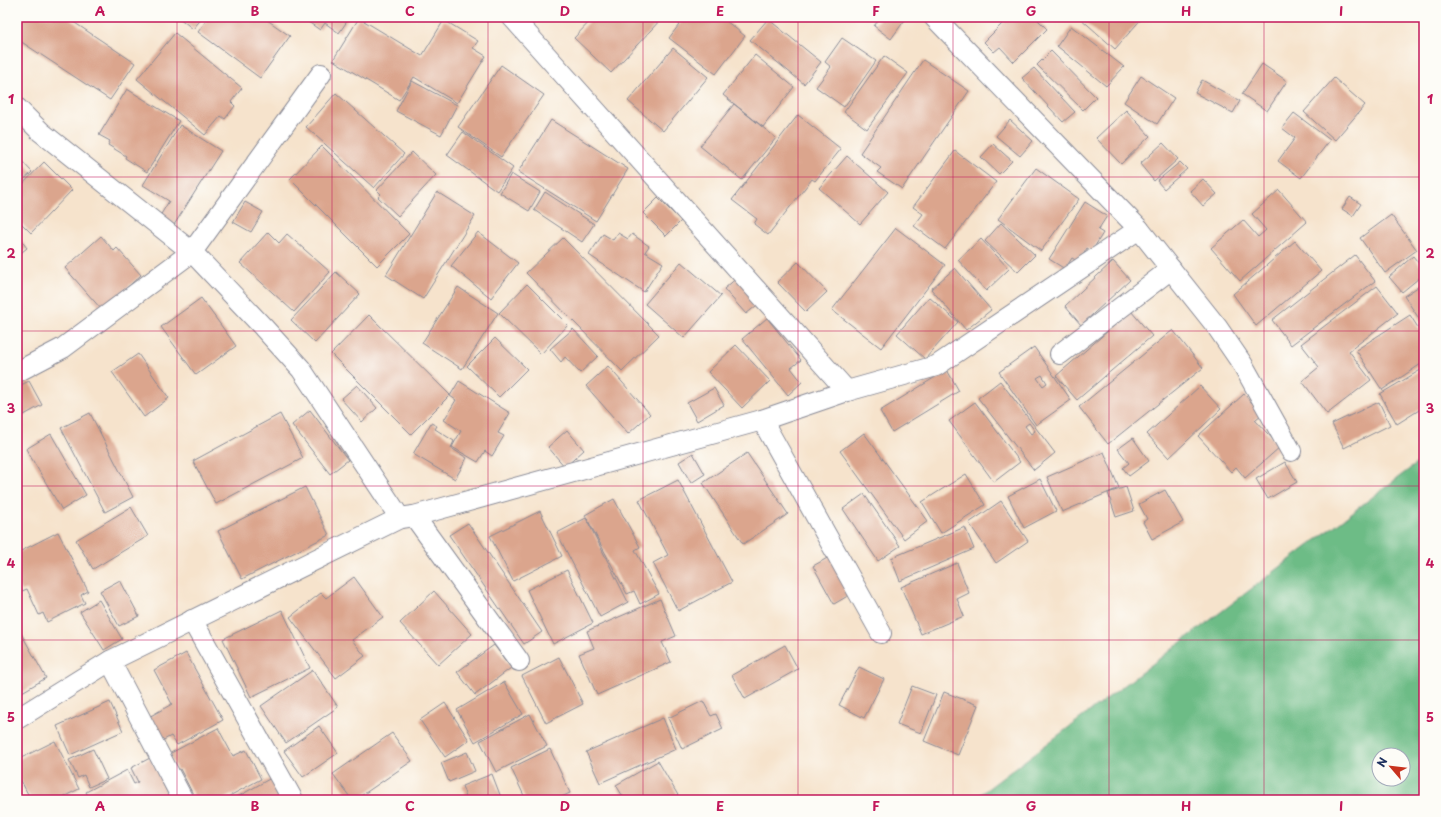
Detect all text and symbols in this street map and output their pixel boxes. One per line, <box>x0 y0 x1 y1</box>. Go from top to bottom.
text: A <box>95 1 105 20</box>
text: B <box>251 1 260 20</box>
text: C <box>405 1 415 20</box>
text: D <box>560 1 570 20</box>
text: E <box>716 1 724 20</box>
text: F <box>872 1 880 20</box>
text: G <box>1026 1 1036 20</box>
text: H <box>1181 1 1191 20</box>
text: I <box>1339 1 1343 20</box>
text: 1 <box>8 89 14 108</box>
text: 1 <box>1427 89 1433 108</box>
text: 2 <box>6 243 16 262</box>
text: 2 <box>1425 243 1435 262</box>
text: 3 <box>7 398 16 417</box>
text: 3 <box>1426 398 1435 417</box>
text: 4 <box>7 553 16 572</box>
text: 4 <box>1426 553 1435 572</box>
text: 5 <box>7 707 15 726</box>
text: 5 <box>1426 707 1434 726</box>
north arrow <box>1371 747 1411 787</box>
text: N <box>1372 754 1391 770</box>
text: A <box>95 796 105 815</box>
text: B <box>251 796 260 815</box>
text: C <box>405 796 415 815</box>
text: D <box>560 796 570 815</box>
text: E <box>716 796 724 815</box>
text: F <box>872 796 880 815</box>
text: G <box>1026 796 1036 815</box>
text: H <box>1181 796 1191 815</box>
text: I <box>1339 796 1343 815</box>

